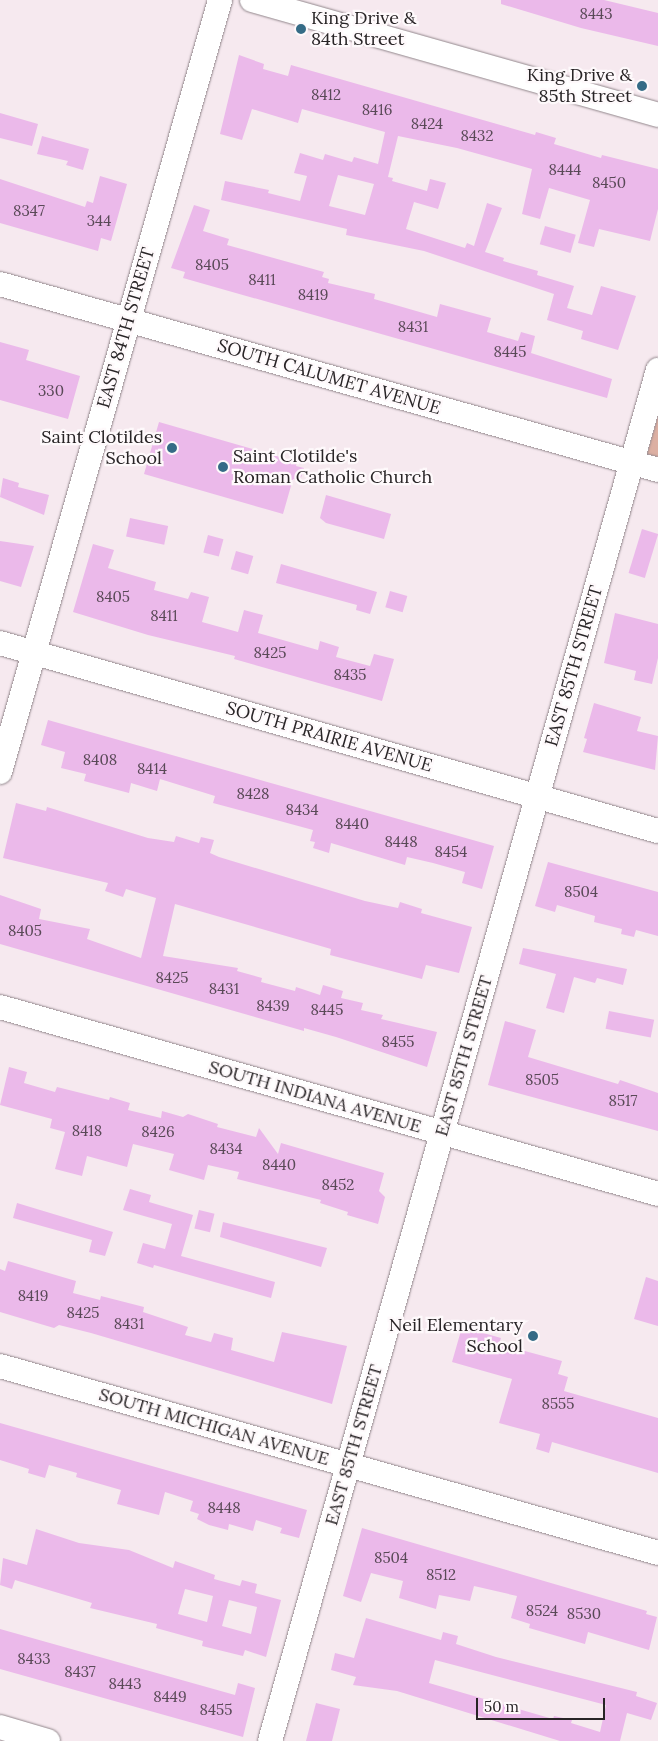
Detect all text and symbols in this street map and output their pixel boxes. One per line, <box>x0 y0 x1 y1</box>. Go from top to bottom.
house number: 8443 <box>579 5 613 23</box>
place label: King Drive & 84th Street <box>311 8 416 50</box>
marker: King Drive & 84th Street <box>295 23 307 35</box>
place label: King Drive & 85th Street <box>527 65 632 108</box>
marker: King Drive & 85th Street <box>636 80 648 92</box>
house number: 8412 <box>311 86 341 104</box>
house number: 8416 <box>362 101 392 119</box>
house number: 8424 <box>411 115 443 133</box>
house number: 8432 <box>461 127 493 145</box>
house number: 8444 <box>549 161 581 179</box>
house number: 8450 <box>592 174 626 192</box>
house number: 8347 <box>13 202 45 220</box>
house number: 344 <box>87 212 111 230</box>
street label: EAST 84TH STREET <box>93 245 159 411</box>
house number: 8405 <box>195 256 229 274</box>
house number: 8411 <box>248 271 276 289</box>
house number: 8419 <box>298 286 328 304</box>
house number: 8431 <box>398 318 428 336</box>
street label: SOUTH CALUMET AVENUE <box>215 335 443 419</box>
house number: 8445 <box>494 343 526 361</box>
house number: 330 <box>38 382 64 400</box>
place label: Saint Clotildes School <box>41 427 162 469</box>
marker: Saint Clotildes School <box>166 442 178 454</box>
place label: Saint Clotilde's Roman Catholic Church <box>233 446 432 488</box>
marker: Saint Clotilde's Roman Catholic Church <box>217 461 229 473</box>
street label: EAST 85TH STREET <box>541 583 607 749</box>
house number: 8405 <box>96 588 130 606</box>
house number: 8411 <box>150 607 178 625</box>
house number: 8425 <box>254 644 286 662</box>
house number: 8435 <box>333 666 367 684</box>
street label: SOUTH PRAIRIE AVENUE <box>223 697 435 777</box>
house number: 8408 <box>83 751 117 769</box>
house number: 8414 <box>137 760 167 778</box>
house number: 8428 <box>236 785 270 803</box>
house number: 8434 <box>285 801 319 819</box>
house number: 8440 <box>335 815 369 833</box>
house number: 8448 <box>384 833 418 851</box>
house number: 8454 <box>435 843 467 861</box>
house number: 8504 <box>564 883 598 901</box>
house number: 8405 <box>8 922 42 940</box>
house number: 8425 <box>156 969 188 987</box>
street label: EAST 85TH STREET <box>431 973 497 1139</box>
house number: 8431 <box>209 980 239 998</box>
house number: 8439 <box>256 997 290 1015</box>
house number: 8445 <box>311 1001 343 1019</box>
house number: 8455 <box>382 1033 414 1051</box>
street label: SOUTH INDIANA AVENUE <box>206 1056 424 1138</box>
house number: 8505 <box>525 1071 559 1089</box>
house number: 8517 <box>609 1092 637 1110</box>
house number: 8418 <box>72 1122 102 1140</box>
house number: 8426 <box>141 1123 175 1141</box>
house number: 8434 <box>209 1140 243 1158</box>
house number: 8440 <box>262 1156 296 1174</box>
house number: 8452 <box>322 1176 354 1194</box>
house number: 8419 <box>18 1287 48 1305</box>
house number: 8425 <box>67 1304 99 1322</box>
house number: 8431 <box>114 1315 144 1333</box>
place label: Neil Elementary School <box>389 1315 523 1358</box>
marker: Neil Elementary School <box>527 1330 539 1342</box>
street label: EAST 85TH STREET <box>321 1362 387 1528</box>
street label: SOUTH MICHIGAN AVENUE <box>96 1384 332 1470</box>
house number: 8555 <box>542 1395 574 1413</box>
house number: 8448 <box>207 1499 241 1517</box>
house number: 8504 <box>374 1549 408 1567</box>
house number: 8512 <box>426 1566 456 1584</box>
house number: 8524 <box>526 1602 558 1620</box>
house number: 8530 <box>567 1605 601 1623</box>
house number: 8433 <box>17 1650 51 1668</box>
house number: 8437 <box>64 1663 96 1681</box>
house number: 8443 <box>108 1675 142 1693</box>
house number: 8449 <box>153 1688 187 1706</box>
scale bar <box>478 1688 607 1720</box>
text: 50 m <box>484 1697 519 1716</box>
house number: 8455 <box>200 1701 232 1719</box>

